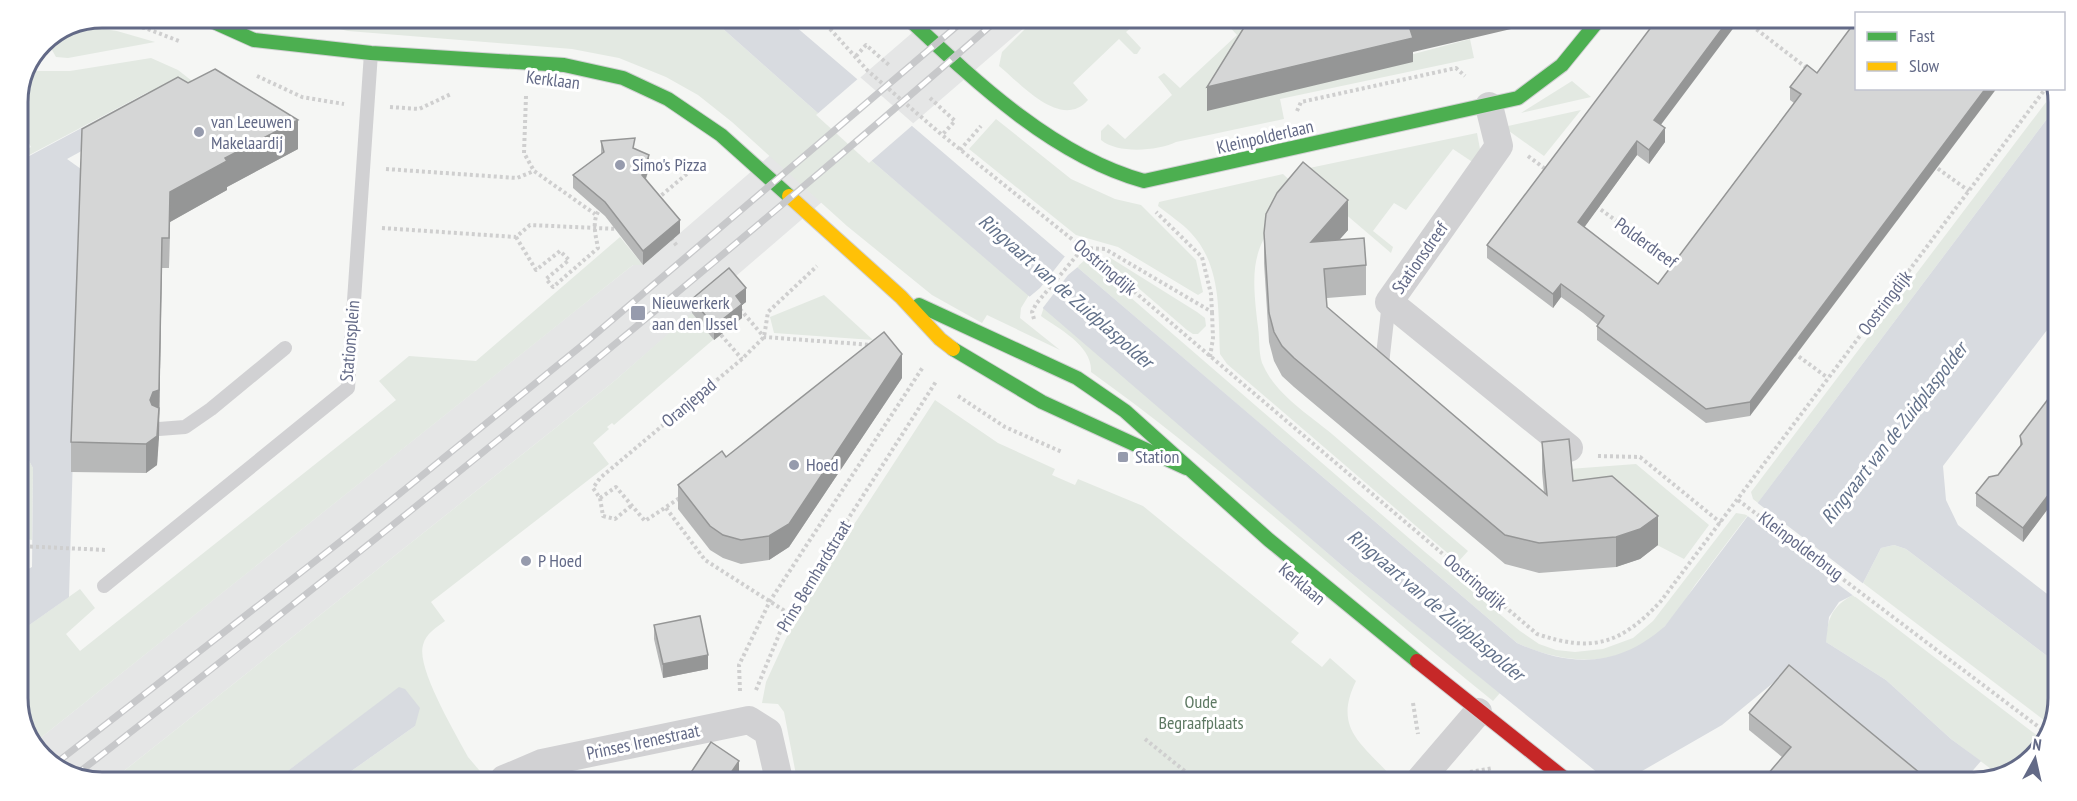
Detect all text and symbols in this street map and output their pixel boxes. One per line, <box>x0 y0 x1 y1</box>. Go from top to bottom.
legend <box>1855 12 2065 90</box>
text: Fast <box>1909 24 1935 47</box>
text: Slow <box>1909 54 1940 77</box>
street label: Kerklaan <box>525 65 581 94</box>
place label: van Leeuwen Makelaardij <box>211 110 292 154</box>
street label: Kleinpolderlaan <box>1214 114 1316 159</box>
marker: van Leeuwen Makelaardij <box>192 125 206 139</box>
place label: Simo's Pizza <box>632 153 707 176</box>
marker: Simo's Pizza <box>613 158 627 172</box>
water label: Ringvaart van de Zuidplaspolder <box>973 208 1161 376</box>
street label: Polderdreef <box>1610 212 1683 274</box>
street label: Stationsdreef <box>1386 216 1453 298</box>
street label: Oostringdijk <box>1069 233 1142 300</box>
street label: Oostringdijk <box>1853 266 1917 340</box>
place label: Nieuwerkerk aan den IJssel <box>652 291 738 335</box>
street label: Stationsplein <box>334 299 365 383</box>
marker: Nieuwerkerk aan den IJssel <box>629 304 647 322</box>
water label: Ringvaart van de Zuidplaspolder <box>1815 335 1974 529</box>
street label: Oranjepad <box>657 373 721 432</box>
place label: Station <box>1135 445 1179 468</box>
marker: Station <box>1116 450 1130 464</box>
place label: Hoed <box>806 453 839 476</box>
marker: Hoed <box>787 458 801 472</box>
street label: Kleinpolderbrug <box>1754 506 1848 585</box>
street label: Prins Bernhardstraat <box>771 516 856 636</box>
water label: Ringvaart van de Zuidplaspolder <box>1342 523 1532 688</box>
street label: Oostringdijk <box>1439 548 1512 615</box>
place label: P Hoed <box>538 549 582 572</box>
marker: P Hoed <box>519 554 533 568</box>
street label: Kerklaan <box>1274 557 1330 610</box>
park label: Oude Begraafplaats <box>1159 690 1243 734</box>
street label: Prinses Irenestraat <box>584 718 702 765</box>
north arrow <box>2005 729 2065 789</box>
text: N <box>2031 734 2043 755</box>

